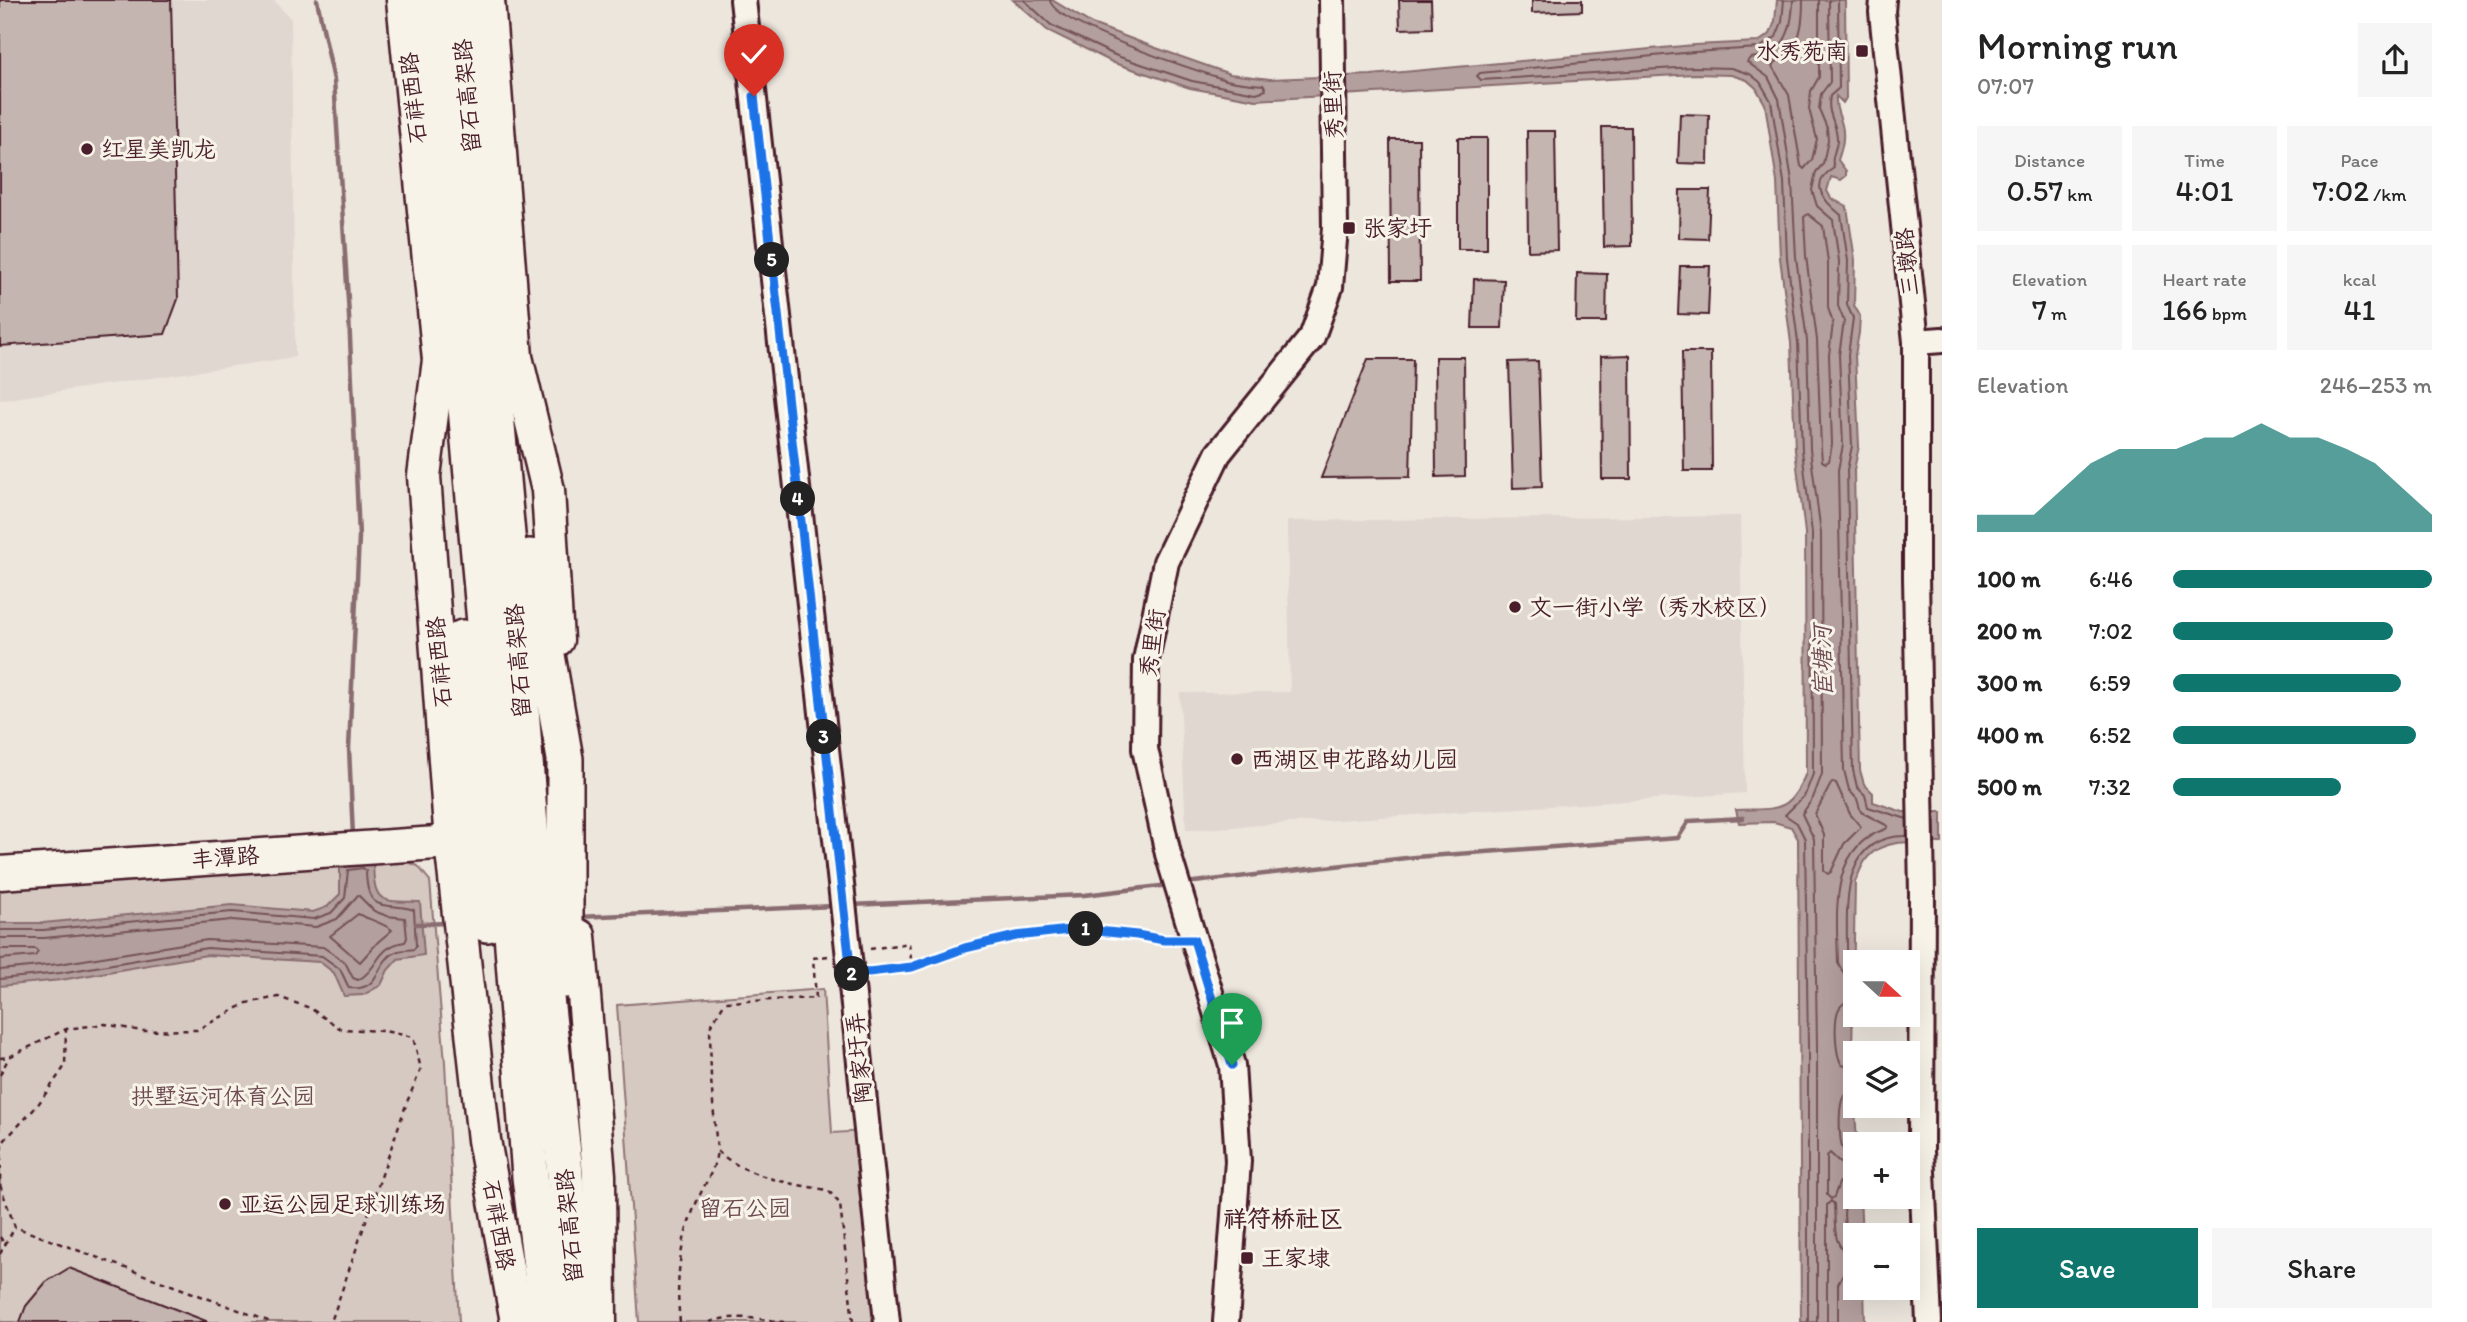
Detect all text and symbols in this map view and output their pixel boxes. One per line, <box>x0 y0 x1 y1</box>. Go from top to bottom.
text: Morning run <box>1977 23 2178 69</box>
button: share <box>2358 23 2432 97</box>
pin <box>724 24 784 96</box>
icon: check <box>735 35 773 73</box>
street label: 留石高架路 <box>448 37 486 155</box>
place label: 水秀苑南 <box>1756 37 1848 65</box>
marker: 水秀苑南 <box>1854 43 1870 59</box>
street label: 石祥西路 <box>394 51 432 145</box>
street label: 秀里街 <box>1318 70 1348 140</box>
text: 07:07 <box>1977 72 2034 100</box>
place label: 红星美凯龙 <box>101 135 216 163</box>
marker: 红星美凯龙 <box>79 141 95 157</box>
text: Distance <box>2014 149 2085 172</box>
text: Time <box>2184 149 2225 172</box>
text: Pace <box>2340 149 2379 172</box>
text: 0.57 <box>2007 172 2063 209</box>
text: 4:01 <box>2176 172 2233 209</box>
text: 7:02 <box>2313 172 2369 209</box>
text: km <box>2063 183 2092 206</box>
text: /km <box>2369 183 2406 206</box>
place label: 张家圩 <box>1363 214 1432 242</box>
marker: 张家圩 <box>1341 220 1357 236</box>
street label: 三墩路 <box>1889 226 1925 298</box>
pin: 5 <box>754 243 790 278</box>
text: 5 <box>767 248 776 271</box>
text: Elevation <box>2012 268 2087 291</box>
text: Heart rate <box>2162 268 2247 291</box>
text: kcal <box>2343 268 2376 291</box>
text: 7 <box>2032 291 2047 328</box>
text: 166 <box>2162 291 2208 328</box>
text: 41 <box>2344 291 2375 328</box>
text: m <box>2047 302 2067 325</box>
text: bpm <box>2208 302 2247 325</box>
text: Elevation <box>1977 371 2068 399</box>
text: 246–253 m <box>2320 371 2432 399</box>
pin: 4 <box>780 482 816 516</box>
text: 4 <box>792 487 803 510</box>
text: 100 m <box>1977 565 2041 593</box>
text: 6:46 <box>2089 565 2133 593</box>
place label: 文一街小学（秀水校区） <box>1529 593 1782 621</box>
marker: 文一街小学（秀水校区） <box>1507 599 1523 615</box>
street label: 留石高架路 <box>500 603 536 719</box>
street label: 秀里街 <box>1133 607 1171 679</box>
street label: 石祥西路 <box>421 615 457 709</box>
text: 200 m <box>1977 617 2042 645</box>
text: 7:02 <box>2089 617 2132 645</box>
water label: 宦塘河 <box>1807 621 1837 697</box>
text: 300 m <box>1977 669 2042 697</box>
text: 6:59 <box>2089 669 2131 697</box>
pin: 3 <box>806 720 842 754</box>
text: 400 m <box>1977 721 2044 749</box>
text: 6:52 <box>2089 721 2131 749</box>
text: 3 <box>818 725 829 748</box>
place label: 西湖区申花路幼儿园 <box>1251 745 1458 773</box>
marker: 西湖区申花路幼儿园 <box>1229 751 1245 767</box>
text: 500 m <box>1977 773 2042 801</box>
text: 7:32 <box>2089 773 2131 801</box>
street label: 丰潭路 <box>190 841 260 873</box>
pin: 1 <box>1068 912 1104 946</box>
text: 1 <box>1081 917 1090 940</box>
north arrow <box>1843 950 1920 1027</box>
map controls <box>1843 950 1920 1300</box>
pin: 2 <box>834 956 870 992</box>
text: 2 <box>847 962 857 985</box>
pin <box>1202 993 1262 1065</box>
icon: arrive <box>1213 1004 1251 1042</box>
street label: 陶家圩弄 <box>840 1011 878 1105</box>
button: layers <box>1843 1041 1920 1118</box>
park label: 拱墅运河体育公园 <box>131 1082 315 1110</box>
button: + <box>1843 1132 1920 1209</box>
street label: 留石高架路 <box>550 1167 588 1285</box>
street label: 石祥西路 <box>477 1177 521 1273</box>
place label: 亚运公园足球训练场 <box>239 1190 446 1218</box>
park label: 留石公园 <box>699 1194 791 1222</box>
marker: 亚运公园足球训练场 <box>217 1196 233 1212</box>
district label: 祥符桥社区 <box>1223 1204 1343 1233</box>
button: − <box>1843 1223 1920 1300</box>
button: Save <box>1977 1228 2198 1308</box>
button: Share <box>2212 1228 2432 1308</box>
place label: 王家埭 <box>1261 1244 1331 1272</box>
marker: 王家埭 <box>1239 1250 1255 1266</box>

